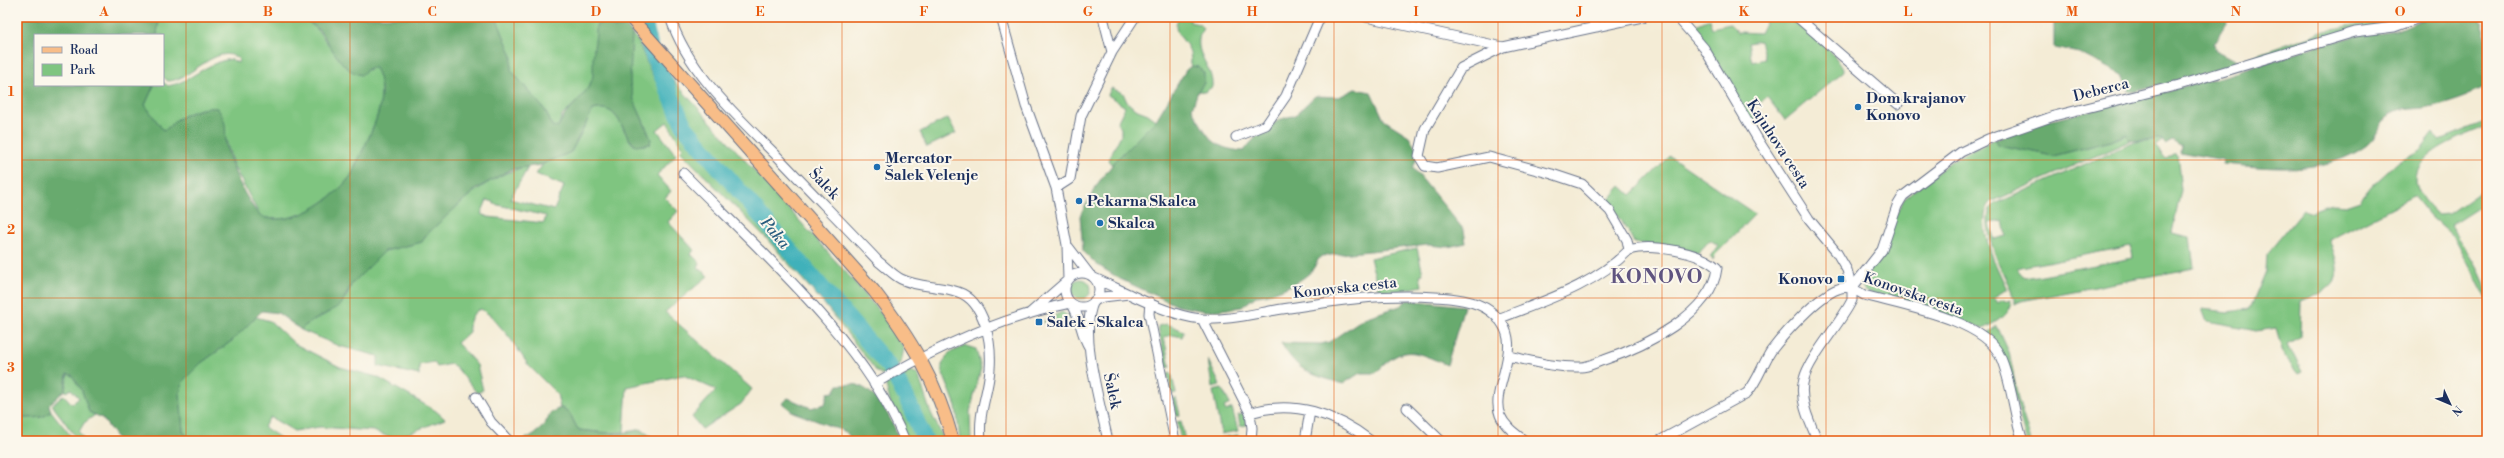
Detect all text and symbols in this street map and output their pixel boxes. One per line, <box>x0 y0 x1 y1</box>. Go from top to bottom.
text: A <box>98 4 109 20</box>
text: B <box>263 4 273 20</box>
text: C <box>427 4 437 20</box>
text: D <box>591 4 601 20</box>
text: E <box>755 4 765 20</box>
text: F <box>919 4 929 20</box>
text: G <box>1083 4 1094 20</box>
text: H <box>1247 4 1258 20</box>
text: I <box>1413 4 1419 20</box>
text: J <box>1575 4 1583 20</box>
text: K <box>1739 4 1750 20</box>
text: L <box>1904 4 1913 20</box>
text: M <box>2066 4 2078 20</box>
text: N <box>2231 4 2242 20</box>
text: O <box>2395 4 2406 20</box>
legend <box>34 34 164 86</box>
text: Road <box>70 43 98 58</box>
text: Park <box>70 63 96 78</box>
street label: Deberca <box>2071 74 2131 106</box>
text: 1 <box>8 84 15 100</box>
place label: Dom krajanov Konovo <box>1866 89 1966 125</box>
street label: Kajuhova cesta <box>1742 96 1814 193</box>
marker: Dom krajanov Konovo <box>1853 102 1863 112</box>
place label: Mercator Šalek Velenje <box>885 149 978 185</box>
marker: Mercator Šalek Velenje <box>872 162 882 172</box>
street label: Šalek <box>805 164 845 204</box>
place label: Pekarna Skalca <box>1087 192 1197 211</box>
marker: Pekarna Skalca <box>1074 196 1084 206</box>
water label: Paka <box>755 212 794 253</box>
place label: Skalca <box>1108 214 1156 233</box>
marker: Skalca <box>1095 218 1105 228</box>
text: 2 <box>7 222 15 238</box>
district label: KONOVO <box>1611 265 1703 289</box>
street label: Konovska cesta <box>1861 268 1966 320</box>
place label: Konovo <box>1778 270 1833 289</box>
street label: Konovska cesta <box>1292 273 1398 303</box>
marker: Konovo <box>1836 274 1846 284</box>
place label: Šalek - Skalca <box>1047 312 1144 332</box>
marker: Šalek - Skalca <box>1034 317 1044 327</box>
text: 3 <box>7 360 15 376</box>
street label: Šalek <box>1099 371 1126 412</box>
north arrow <box>2430 384 2470 424</box>
text: N <box>2448 402 2465 418</box>

